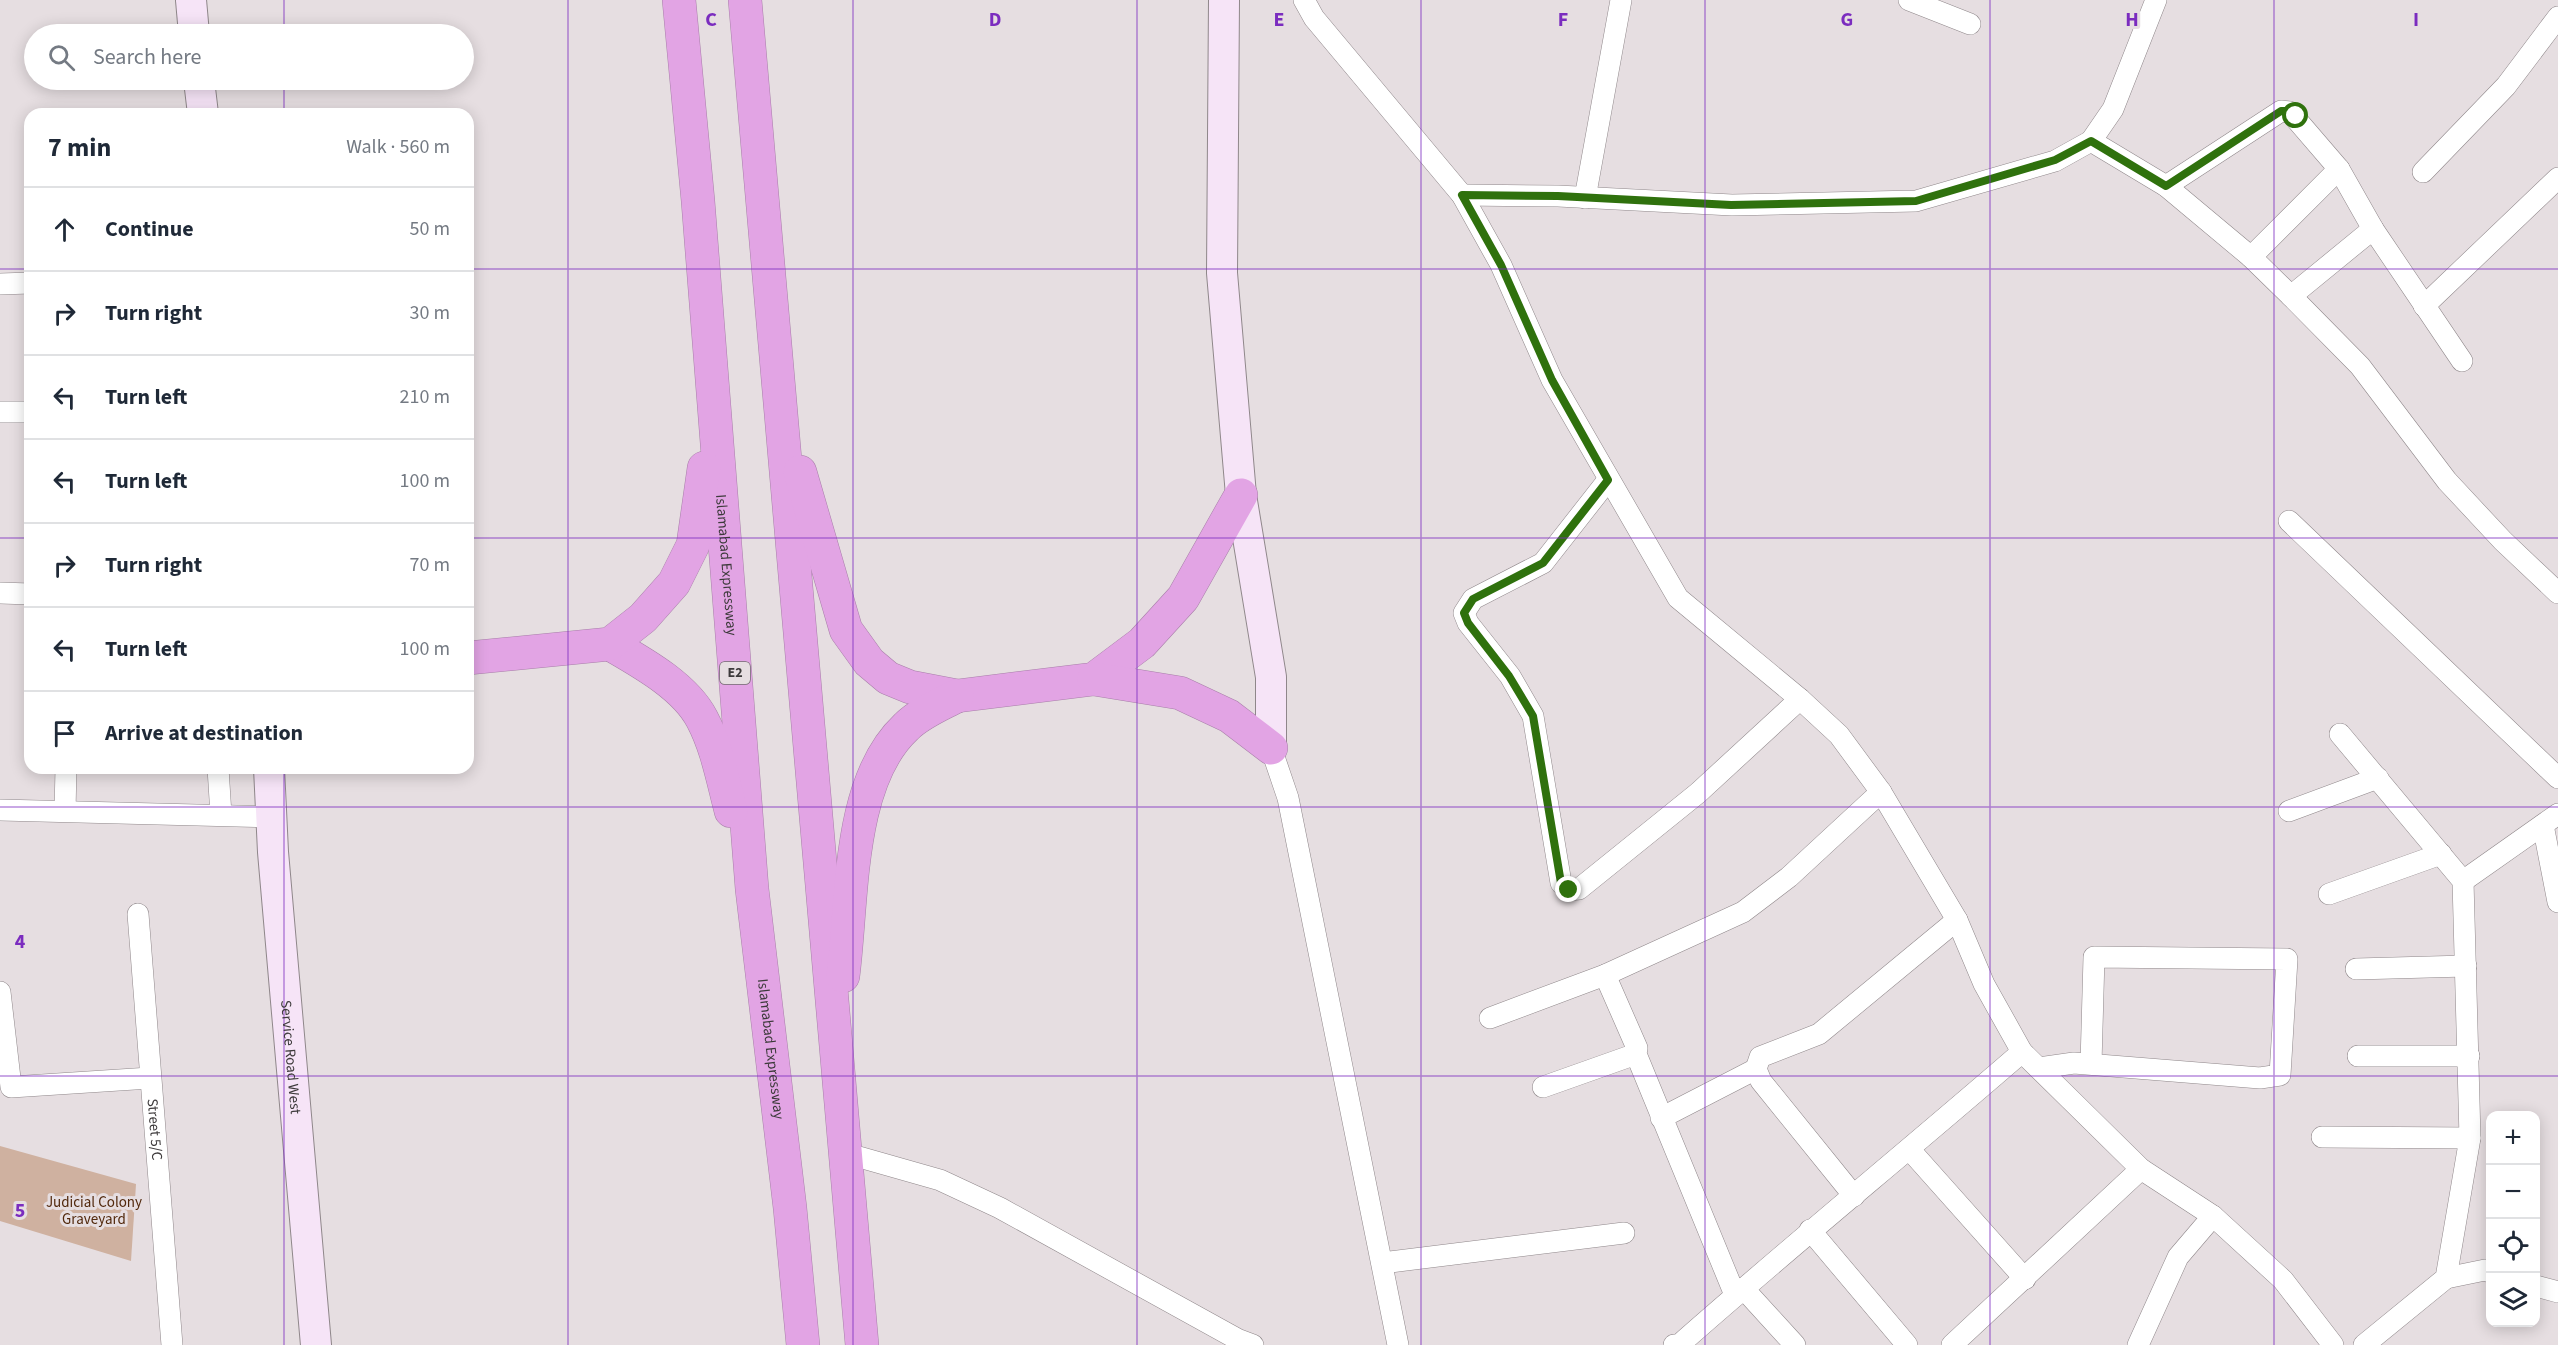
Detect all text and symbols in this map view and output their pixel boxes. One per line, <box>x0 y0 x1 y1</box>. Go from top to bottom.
text: C <box>705 6 717 34</box>
text: D <box>989 6 1001 34</box>
text: E <box>1274 6 1284 34</box>
text: F <box>1558 6 1568 34</box>
text: G <box>1841 6 1853 34</box>
text: H <box>2125 6 2139 34</box>
text: I <box>2413 6 2419 34</box>
search box <box>24 24 474 90</box>
icon: search <box>45 41 78 74</box>
text: Search here <box>93 41 201 73</box>
route start <box>2282 102 2308 128</box>
text: 7 min <box>48 129 111 166</box>
text: Walk · 560 m <box>346 133 450 161</box>
icon: ahead <box>48 213 81 246</box>
text: Continue <box>105 213 194 245</box>
text: 50 m <box>410 215 450 243</box>
icon: right <box>48 297 81 330</box>
text: Turn right <box>105 297 202 329</box>
text: 30 m <box>410 299 450 327</box>
icon: left <box>48 381 81 414</box>
text: Turn left <box>105 381 187 413</box>
text: 210 m <box>400 383 450 411</box>
icon: left <box>48 465 81 498</box>
text: Turn left <box>105 465 187 497</box>
text: 100 m <box>400 467 450 495</box>
street label: Islamabad Expressway <box>711 494 743 636</box>
icon: right <box>48 549 81 582</box>
text: Turn right <box>105 549 202 581</box>
text: 70 m <box>410 551 450 579</box>
icon: left <box>48 633 81 666</box>
text: Turn left <box>105 633 187 665</box>
text: 100 m <box>400 635 450 663</box>
road number: E2 <box>720 662 750 684</box>
icon: arrive <box>48 717 81 750</box>
text: Arrive at destination <box>105 717 303 749</box>
route end <box>1555 876 1581 902</box>
text: 4 <box>15 928 26 956</box>
street label: Islamabad Expressway <box>752 977 790 1120</box>
street label: Service Road West <box>275 999 306 1115</box>
street label: Street 5/C <box>142 1098 168 1161</box>
map controls <box>2486 1111 2540 1327</box>
button: + <box>2486 1111 2540 1165</box>
button: − <box>2486 1165 2540 1219</box>
park label: Judicial Colony Graveyard <box>46 1192 142 1230</box>
text: 5 <box>15 1197 25 1225</box>
button: locate <box>2486 1219 2540 1273</box>
button: layers <box>2486 1273 2540 1327</box>

